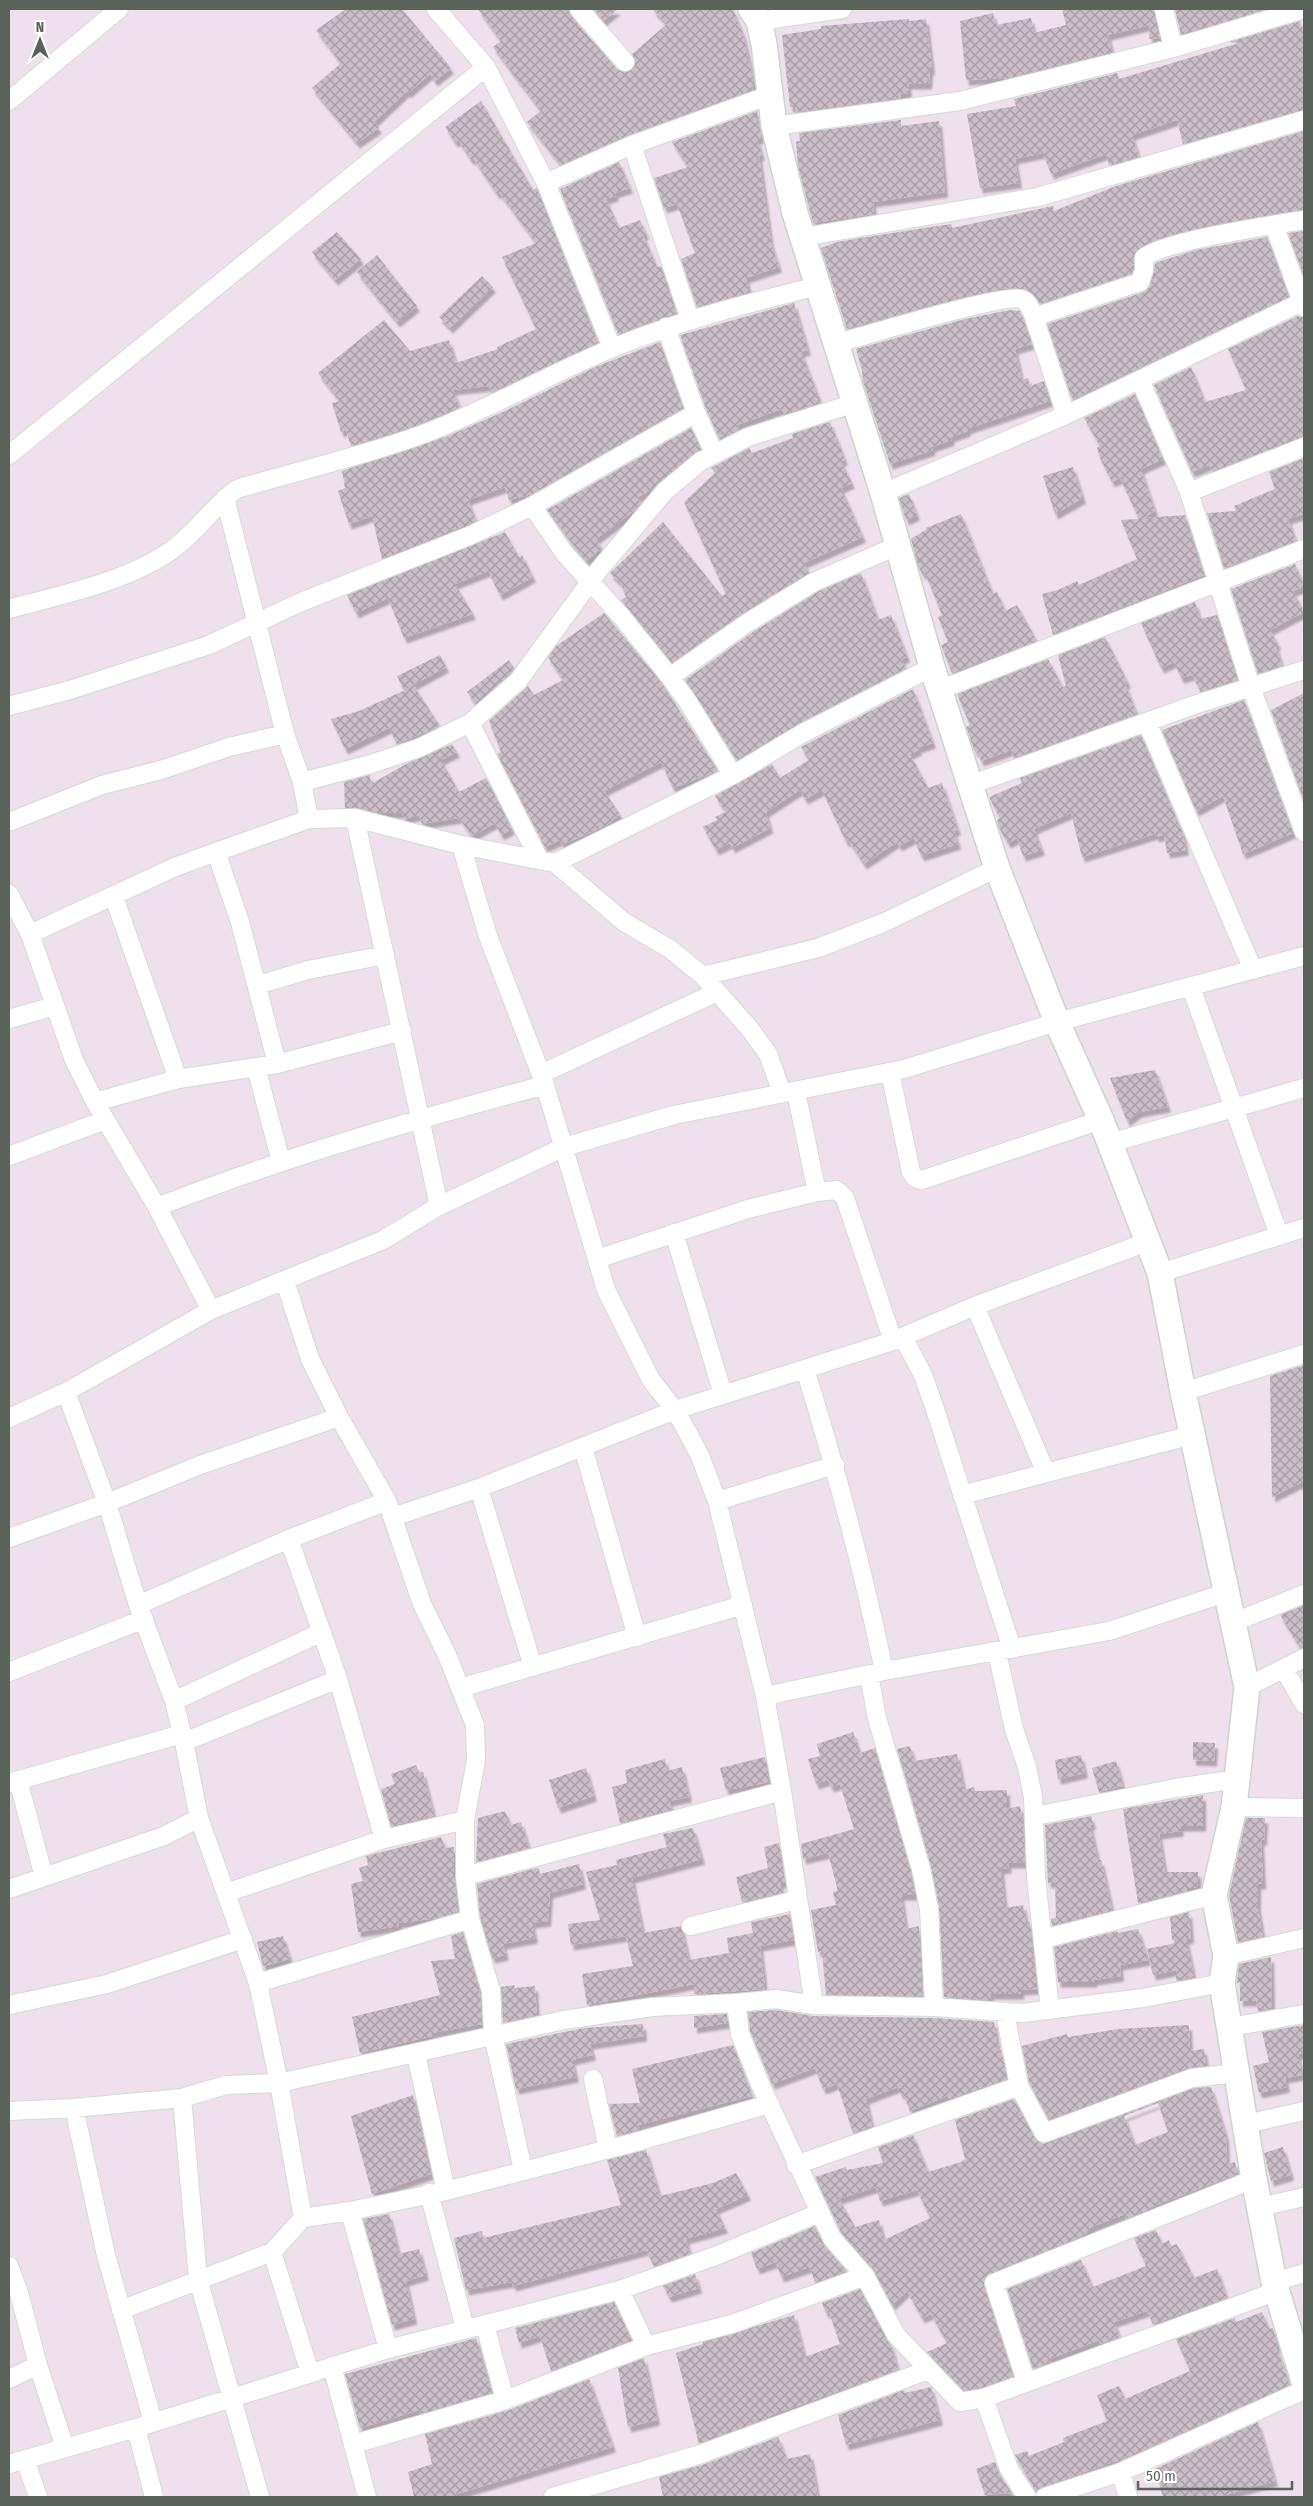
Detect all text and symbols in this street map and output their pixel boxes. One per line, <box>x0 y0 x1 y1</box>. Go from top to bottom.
north arrow <box>15 15 65 65</box>
text: N <box>36 19 44 36</box>
scale bar <box>1138 2458 1292 2490</box>
text: 50 m <box>1146 2467 1176 2485</box>

